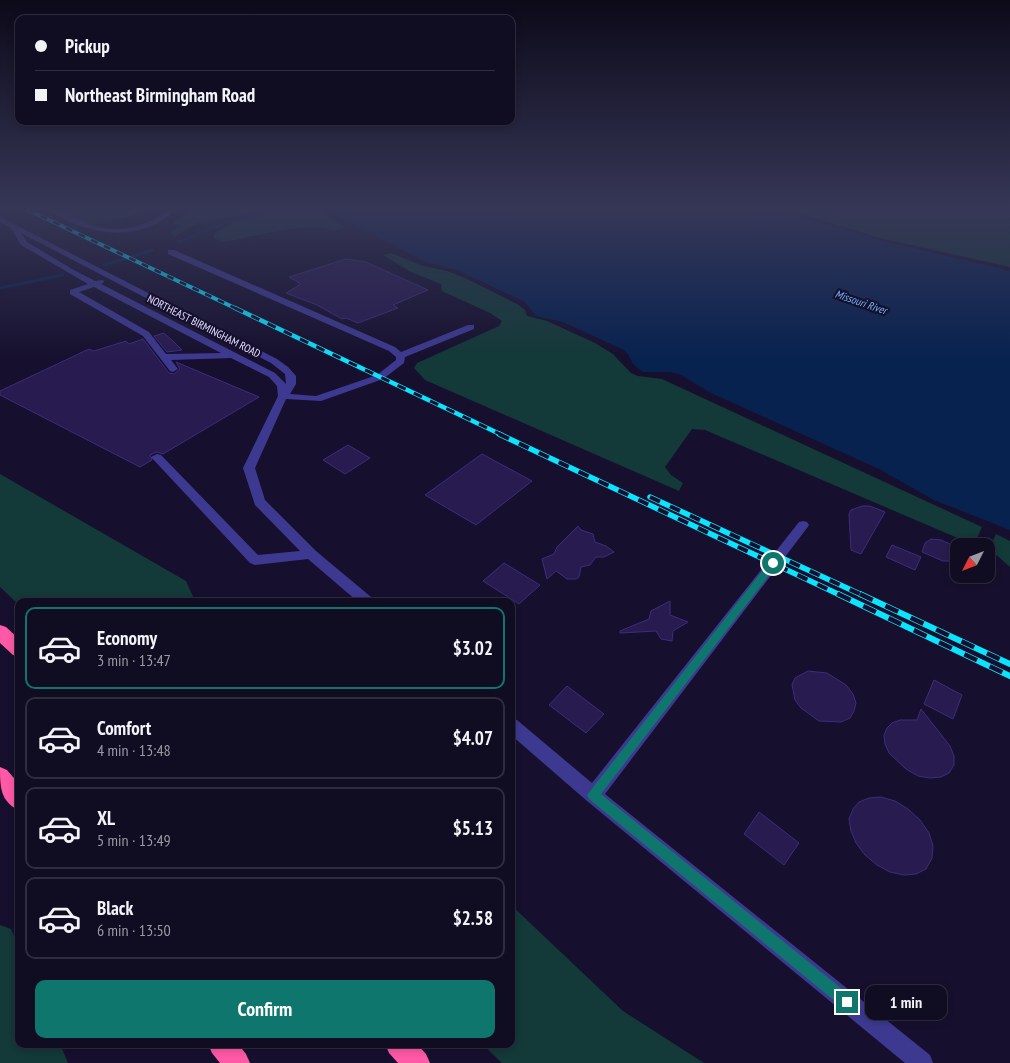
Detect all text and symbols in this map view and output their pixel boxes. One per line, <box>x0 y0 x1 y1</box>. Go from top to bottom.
text: Pickup <box>65 34 110 58</box>
text: Northeast Birmingham Road <box>65 83 255 107</box>
water label: Missouri River <box>833 287 890 318</box>
street label: NORTHEAST BIRMINGHAM ROAD <box>145 291 263 361</box>
north arrow <box>950 538 995 582</box>
map controls <box>950 538 995 583</box>
route start <box>762 552 784 574</box>
icon: car <box>37 626 82 671</box>
text: Economy <box>97 626 157 650</box>
text: $3.02 <box>453 636 493 660</box>
text: 3 min · 13:47 <box>97 650 171 670</box>
icon: car <box>37 716 82 761</box>
text: Comfort <box>97 716 151 740</box>
text: $4.07 <box>453 726 493 750</box>
text: 4 min · 13:48 <box>97 740 171 760</box>
icon: car <box>37 806 82 851</box>
text: XL <box>97 806 115 830</box>
text: $5.13 <box>453 816 493 840</box>
text: 5 min · 13:49 <box>97 830 171 850</box>
icon: car <box>37 896 82 941</box>
text: Black <box>97 896 133 920</box>
text: $2.58 <box>453 906 493 930</box>
text: 6 min · 13:50 <box>97 920 171 940</box>
button: Confirm <box>35 980 495 1038</box>
callout: 1 min <box>864 984 947 1020</box>
route end <box>836 991 858 1013</box>
text: 1 min <box>890 992 922 1012</box>

